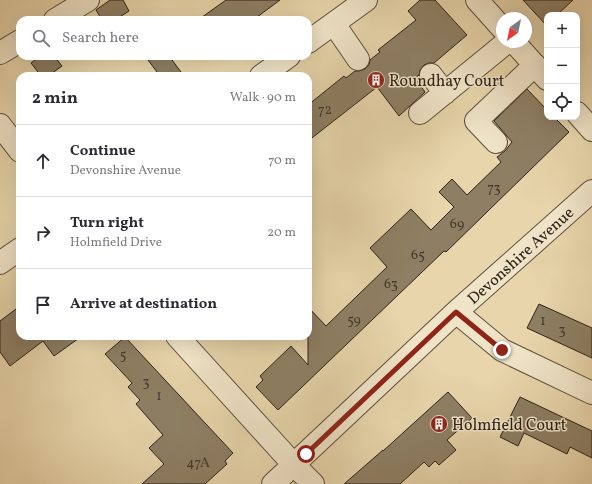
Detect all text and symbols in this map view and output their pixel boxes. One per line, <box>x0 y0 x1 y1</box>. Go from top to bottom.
north arrow <box>496 12 532 48</box>
map controls <box>544 12 580 120</box>
button: + <box>544 12 580 48</box>
search box <box>16 16 312 60</box>
icon: search <box>30 27 52 49</box>
text: Search here <box>62 28 139 49</box>
button: − <box>544 48 580 84</box>
building icon: Roundhay Court <box>366 70 386 90</box>
place label: Roundhay Court <box>389 71 505 93</box>
button: locate <box>544 84 580 120</box>
text: 2 min <box>32 87 78 110</box>
text: Walk · 90 m <box>230 89 296 107</box>
house number: 72 <box>318 101 332 120</box>
text: Continue <box>70 141 135 162</box>
icon: ahead <box>32 150 54 172</box>
text: 70 m <box>268 152 296 170</box>
text: Devonshire Avenue <box>70 162 181 180</box>
house number: 73 <box>487 179 501 198</box>
street label: Devonshire Avenue <box>463 203 579 310</box>
text: Turn right <box>70 213 144 234</box>
house number: 69 <box>450 215 464 234</box>
icon: right <box>32 222 54 244</box>
text: 20 m <box>267 224 296 242</box>
text: Holmfield Drive <box>70 234 162 252</box>
house number: 65 <box>411 246 425 265</box>
house number: 63 <box>384 275 398 294</box>
icon: arrive <box>32 294 54 316</box>
text: Arrive at destination <box>70 294 217 315</box>
house number: 59 <box>347 311 361 330</box>
house number: 1 <box>540 312 546 331</box>
house number: 3 <box>558 321 566 340</box>
route end <box>493 341 511 359</box>
house number: 5 <box>120 346 126 365</box>
house number: 3 <box>142 373 150 392</box>
house number: 1 <box>156 387 162 406</box>
building icon: Holmfield Court <box>429 414 449 434</box>
place label: Holmfield Court <box>452 415 567 437</box>
route start <box>297 445 315 463</box>
house number: 47A <box>186 454 210 473</box>

